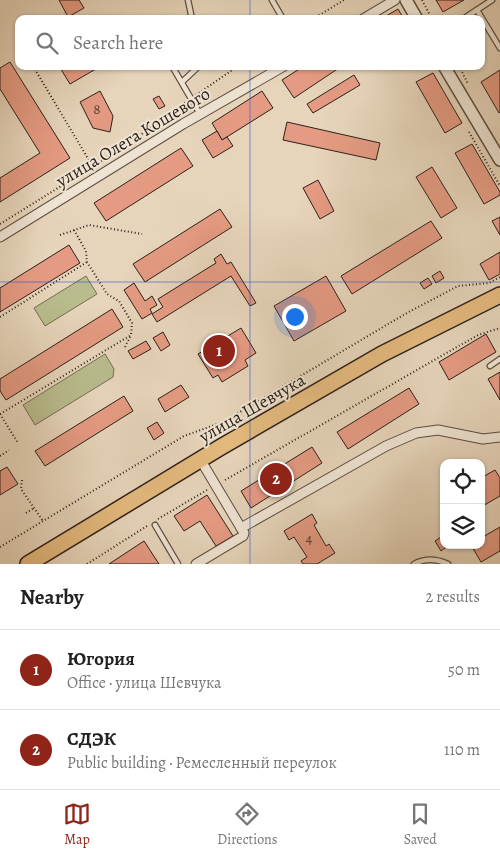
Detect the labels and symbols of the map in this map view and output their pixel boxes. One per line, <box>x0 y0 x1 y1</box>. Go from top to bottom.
street label: улица Олега Кошевого <box>51 81 215 193</box>
house number: 8 <box>93 99 101 119</box>
your location <box>282 304 308 330</box>
pin: 1 <box>203 332 235 370</box>
street label: улица Шевчука <box>194 367 310 449</box>
pin: 2 <box>260 460 292 498</box>
house number: 4 <box>306 528 313 548</box>

